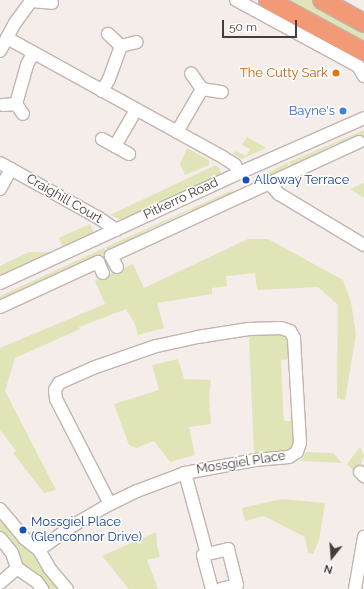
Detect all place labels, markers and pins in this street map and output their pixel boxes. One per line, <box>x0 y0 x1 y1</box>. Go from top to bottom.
place label: The Cutty Sark <box>239 65 328 81</box>
marker: The Cutty Sark <box>331 68 341 78</box>
place label: Bayne's <box>289 103 335 119</box>
marker: Bayne's <box>338 106 348 116</box>
place label: Alloway Terrace <box>254 172 350 188</box>
marker: Alloway Terrace <box>241 175 251 185</box>
place label: Mossgiel Place (Glenconnor Drive) <box>31 515 142 546</box>
marker: Mossgiel Place (Glenconnor Drive) <box>18 525 28 535</box>

